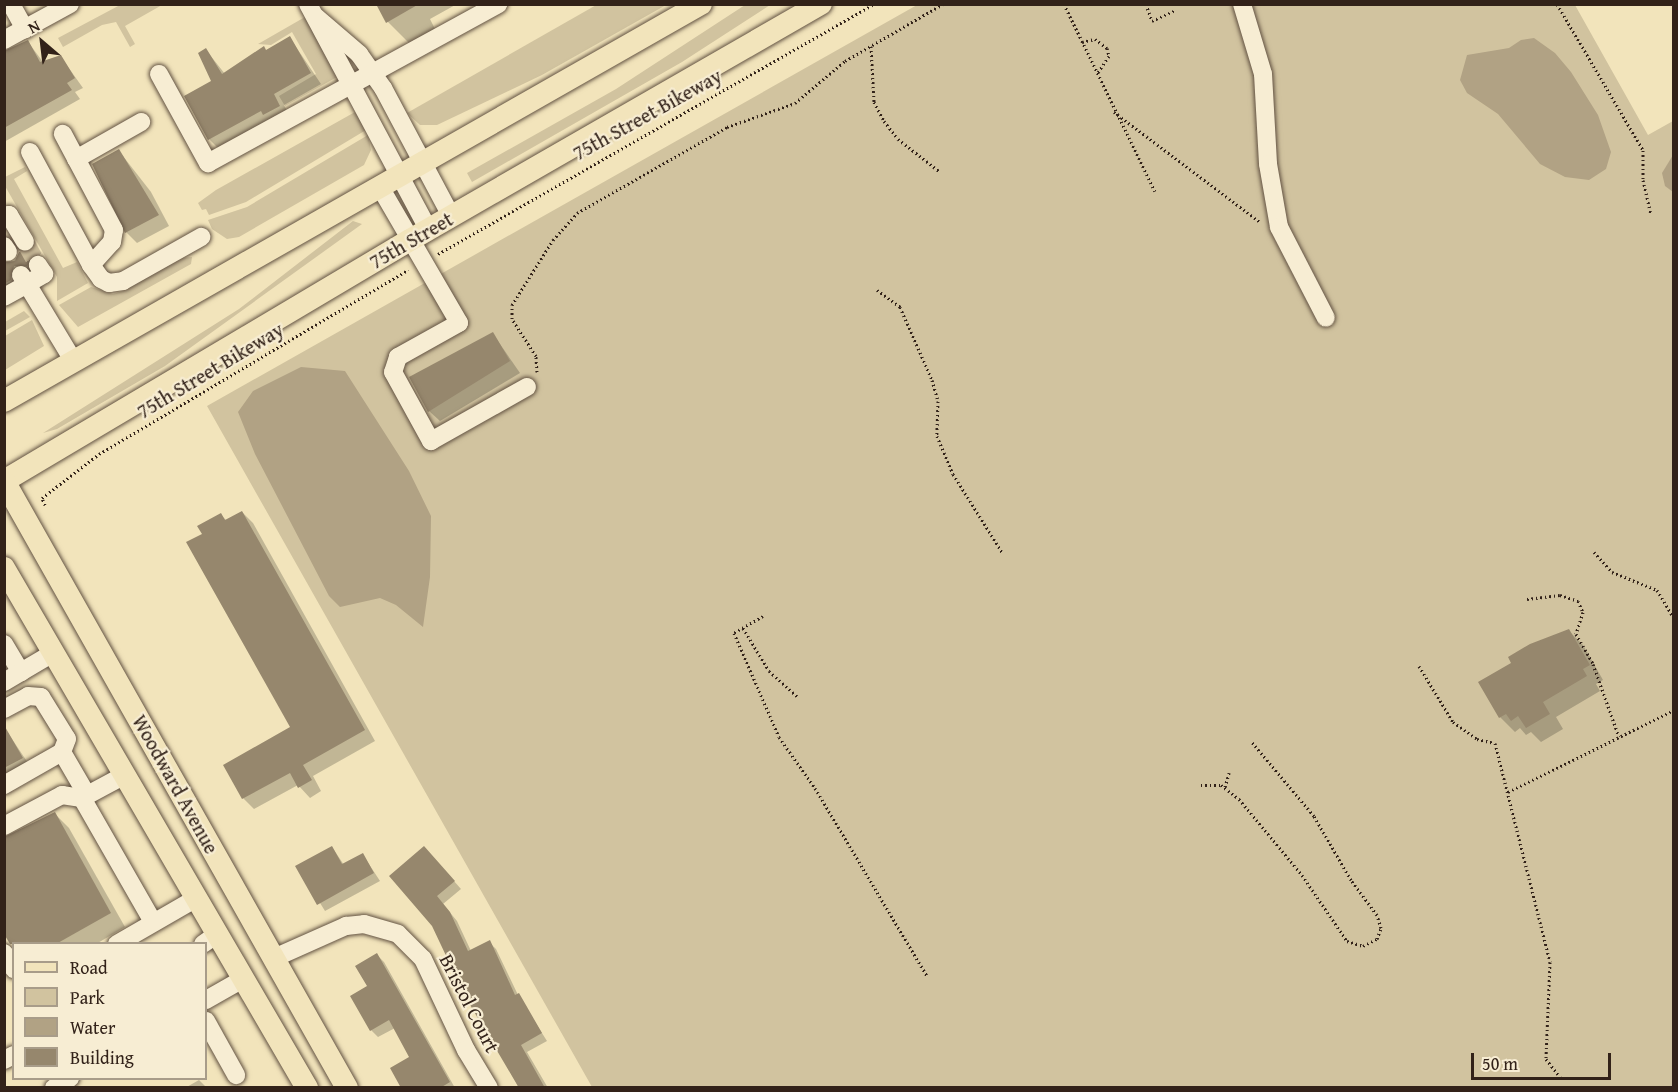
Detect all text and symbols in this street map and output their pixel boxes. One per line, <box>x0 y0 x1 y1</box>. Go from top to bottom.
north arrow <box>12 12 72 72</box>
text: N <box>23 13 44 39</box>
street label: 75th Street Bikeway <box>568 63 726 165</box>
street label: 75th Street <box>365 206 457 274</box>
street label: 75th Street Bikeway <box>133 317 287 423</box>
street label: Woodward Avenue <box>128 710 224 858</box>
legend <box>12 942 207 1080</box>
street label: Bristol Court <box>435 950 505 1056</box>
text: Road <box>70 954 108 981</box>
text: Park <box>70 984 105 1011</box>
text: Water <box>70 1014 115 1041</box>
scale bar <box>1474 1041 1614 1079</box>
text: Building <box>70 1044 134 1071</box>
text: 50 m <box>1482 1050 1518 1077</box>

